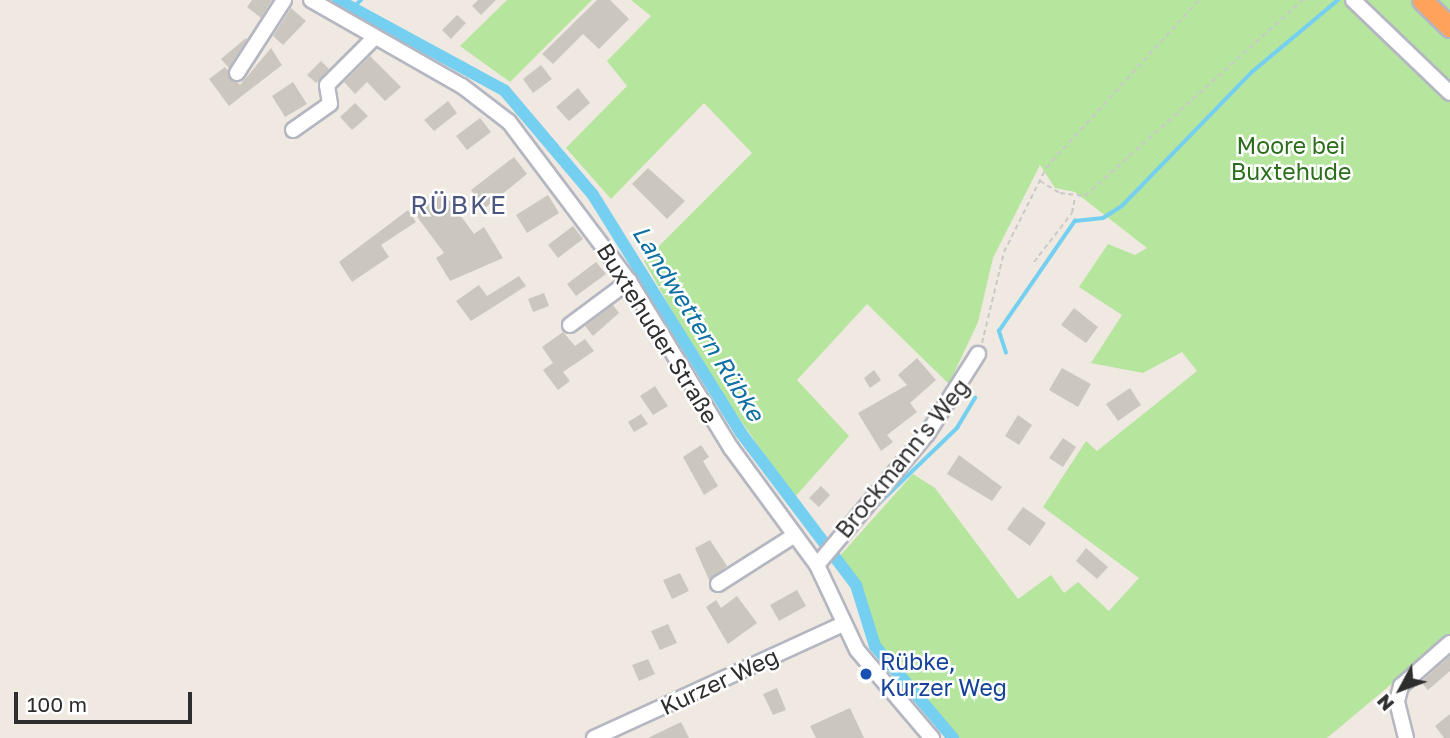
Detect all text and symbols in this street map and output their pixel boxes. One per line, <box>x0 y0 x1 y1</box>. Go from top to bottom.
park label: Moore bei Buxtehude <box>1231 131 1351 185</box>
district label: RÜBKE <box>411 189 507 221</box>
water label: Landwettern Rübke <box>627 220 771 426</box>
street label: Buxtehuder Straße <box>591 238 725 428</box>
street label: Brockmann's Weg <box>829 373 975 543</box>
street label: Kurzer Weg <box>656 642 782 720</box>
place label: Rübke, Kurzer Weg <box>880 647 1007 701</box>
north arrow <box>1366 654 1436 724</box>
marker: Rübke, Kurzer Weg <box>858 666 874 682</box>
scale bar <box>18 678 196 722</box>
text: N <box>1371 690 1398 716</box>
text: 100 m <box>27 691 87 717</box>

